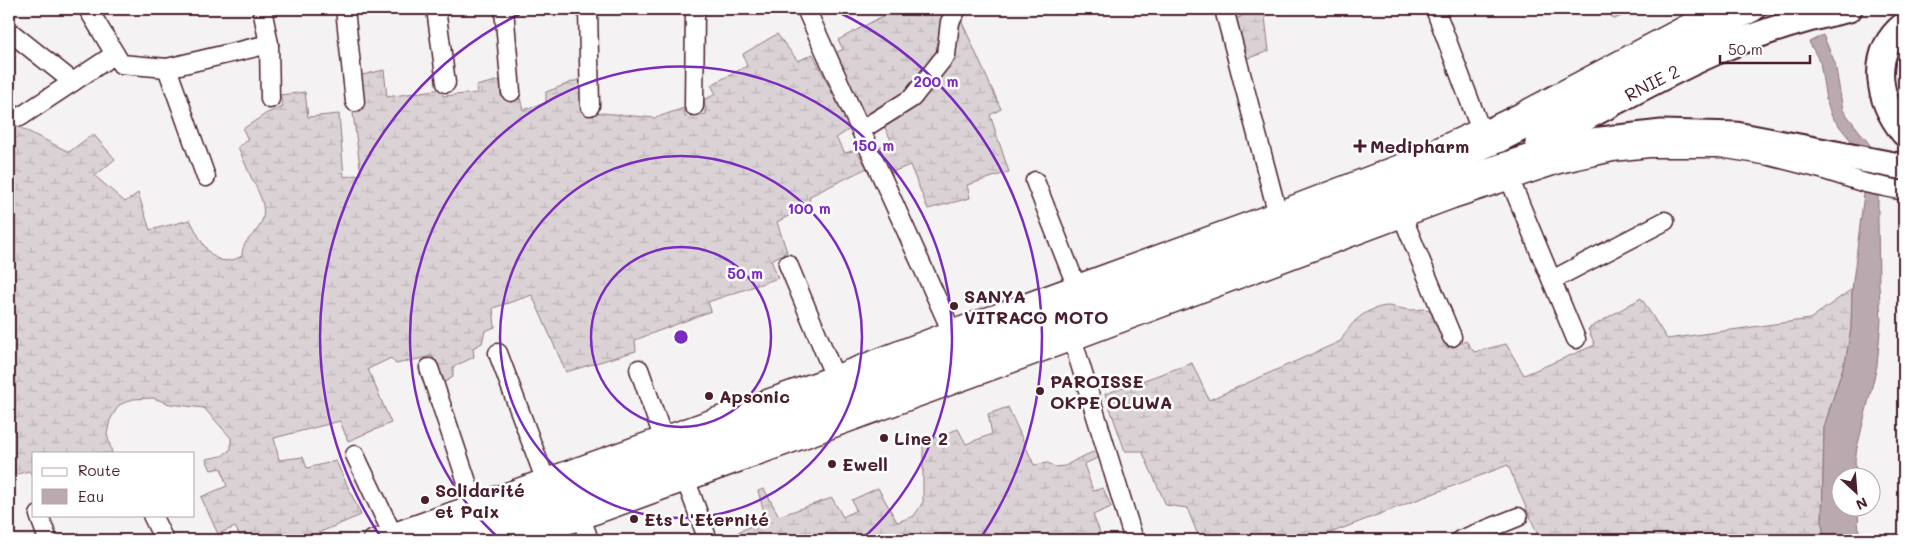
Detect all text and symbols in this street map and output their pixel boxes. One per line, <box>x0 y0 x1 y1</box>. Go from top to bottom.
scale bar <box>1720 32 1810 64</box>
text: 50 m <box>1728 39 1763 59</box>
street label: RNIE 2 <box>1620 58 1683 107</box>
text: 200 m <box>914 71 959 91</box>
place label: Medipharm <box>1370 134 1469 158</box>
text: 150 m <box>852 135 894 155</box>
marker: Medipharm <box>1354 140 1366 152</box>
text: 100 m <box>787 198 831 218</box>
text: 50 m <box>727 263 763 283</box>
place label: SANYA VITRACO MOTO <box>964 284 1109 329</box>
marker: SANYA VITRACO MOTO <box>948 300 960 312</box>
centre of rings <box>672 328 690 346</box>
place label: PAROISSE OKPE OLUWA <box>1050 369 1172 414</box>
place label: Apsonic <box>719 384 790 408</box>
marker: PAROISSE OKPE OLUWA <box>1034 385 1046 397</box>
marker: Apsonic <box>703 390 715 402</box>
place label: Line 2 <box>894 426 948 450</box>
marker: Line 2 <box>878 432 890 444</box>
legend <box>32 452 195 516</box>
place label: Ewell <box>842 452 888 476</box>
marker: Ewell <box>826 458 838 470</box>
text: Route <box>78 460 121 480</box>
north arrow <box>1830 466 1880 516</box>
place label: Solidarité et Paix <box>435 478 525 523</box>
text: Eau <box>78 486 104 506</box>
text: N <box>1853 493 1871 515</box>
marker: Solidarité et Paix <box>419 494 431 506</box>
place label: Ets L'Eternité <box>644 507 769 531</box>
marker: Ets L'Eternité <box>628 513 640 525</box>

